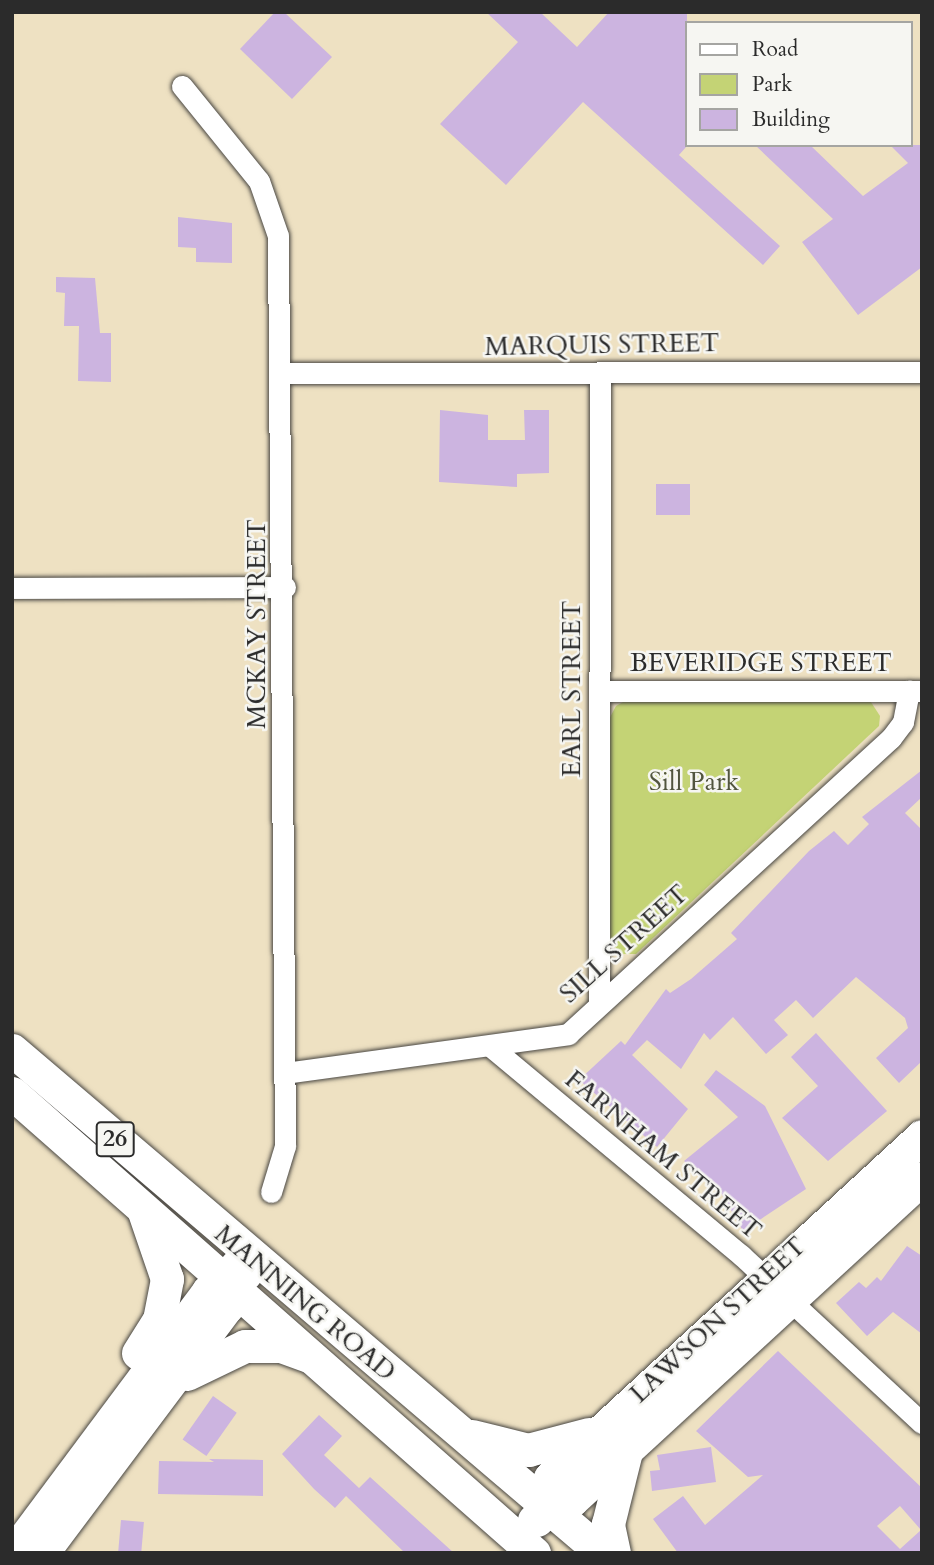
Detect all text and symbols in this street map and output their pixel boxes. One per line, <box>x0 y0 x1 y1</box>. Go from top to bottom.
legend <box>685 21 913 147</box>
text: Road <box>752 35 798 64</box>
text: Park <box>752 70 792 99</box>
text: Building <box>752 105 830 134</box>
street label: MARQUIS STREET <box>484 327 720 363</box>
street label: MCKAY STREET <box>241 519 273 729</box>
street label: EARL STREET <box>556 601 588 777</box>
street label: BEVERIDGE STREET <box>630 647 892 679</box>
park label: Sill Park <box>649 766 739 798</box>
street label: SILL STREET <box>554 878 694 1010</box>
street label: FARNHAM STREET <box>559 1064 767 1246</box>
road number: 26 <box>94 1119 136 1160</box>
street label: MANNING ROAD <box>208 1218 402 1388</box>
street label: LAWSON STREET <box>624 1231 812 1409</box>

